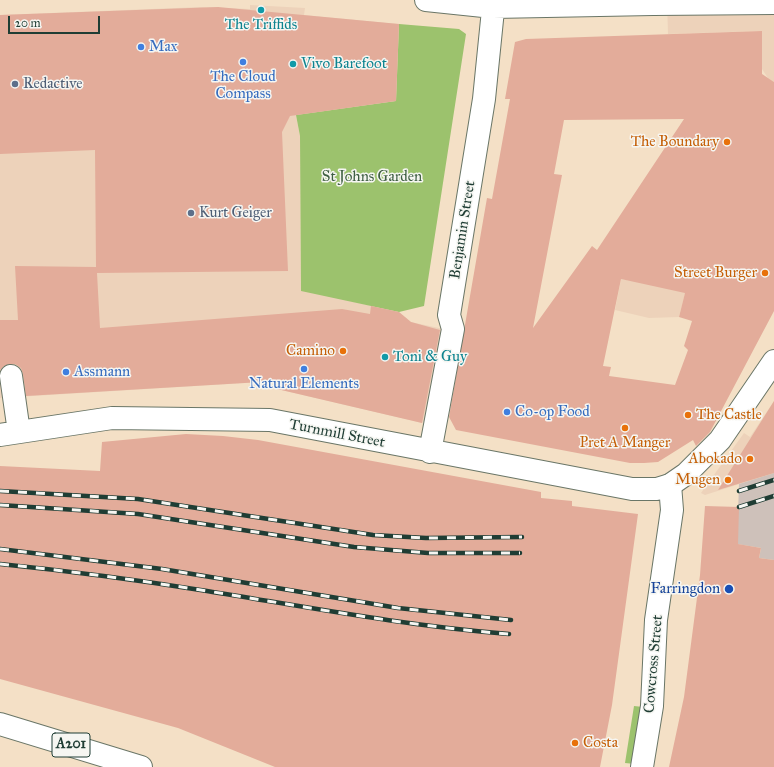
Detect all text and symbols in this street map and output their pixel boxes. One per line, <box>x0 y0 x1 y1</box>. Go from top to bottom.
marker: The Triffids <box>256 5 266 15</box>
scale bar <box>10 8 102 34</box>
text: 20 m <box>15 16 41 30</box>
place label: The Triffids <box>225 16 297 34</box>
place label: Max <box>149 38 177 56</box>
marker: Max <box>136 42 146 52</box>
place label: Vivo Barefoot <box>301 55 387 73</box>
marker: The Cloud Compass <box>238 57 248 67</box>
marker: Vivo Barefoot <box>288 59 298 69</box>
place label: The Cloud Compass <box>210 68 276 103</box>
place label: Redactive <box>23 75 82 93</box>
marker: Redactive <box>10 79 20 89</box>
place label: The Boundary <box>631 133 719 151</box>
marker: The Boundary <box>722 137 732 147</box>
park label: St Johns Garden <box>322 168 422 186</box>
street label: Benjamin Street <box>446 179 480 281</box>
place label: Kurt Geiger <box>199 204 272 222</box>
marker: Kurt Geiger <box>186 208 196 218</box>
place label: Street Burger <box>674 264 757 282</box>
marker: Street Burger <box>760 268 770 278</box>
place label: Camino <box>286 342 335 360</box>
marker: Camino <box>338 346 348 356</box>
place label: Toni & Guy <box>393 348 467 366</box>
marker: Toni & Guy <box>380 352 390 362</box>
place label: Assmann <box>74 363 130 381</box>
marker: Natural Elements <box>299 364 309 374</box>
marker: Assmann <box>61 367 71 377</box>
place label: Natural Elements <box>249 375 359 393</box>
place label: Co-op Food <box>515 403 590 421</box>
place label: The Castle <box>696 406 762 424</box>
marker: Co-op Food <box>502 407 512 417</box>
marker: The Castle <box>683 410 693 420</box>
street label: Turnmill Street <box>288 416 386 452</box>
marker: Pret A Manger <box>620 423 630 433</box>
place label: Pret A Manger <box>580 434 670 452</box>
place label: Abokado <box>689 450 742 468</box>
marker: Abokado <box>745 454 755 464</box>
place label: Mugen <box>675 471 720 489</box>
marker: Mugen <box>723 475 733 485</box>
place label: Farringdon <box>650 580 720 598</box>
marker: Farringdon <box>723 583 735 595</box>
street label: Cowcross Street <box>641 614 667 714</box>
road number: A201 <box>52 733 90 757</box>
place label: Costa <box>583 734 618 752</box>
marker: Costa <box>570 738 580 748</box>

